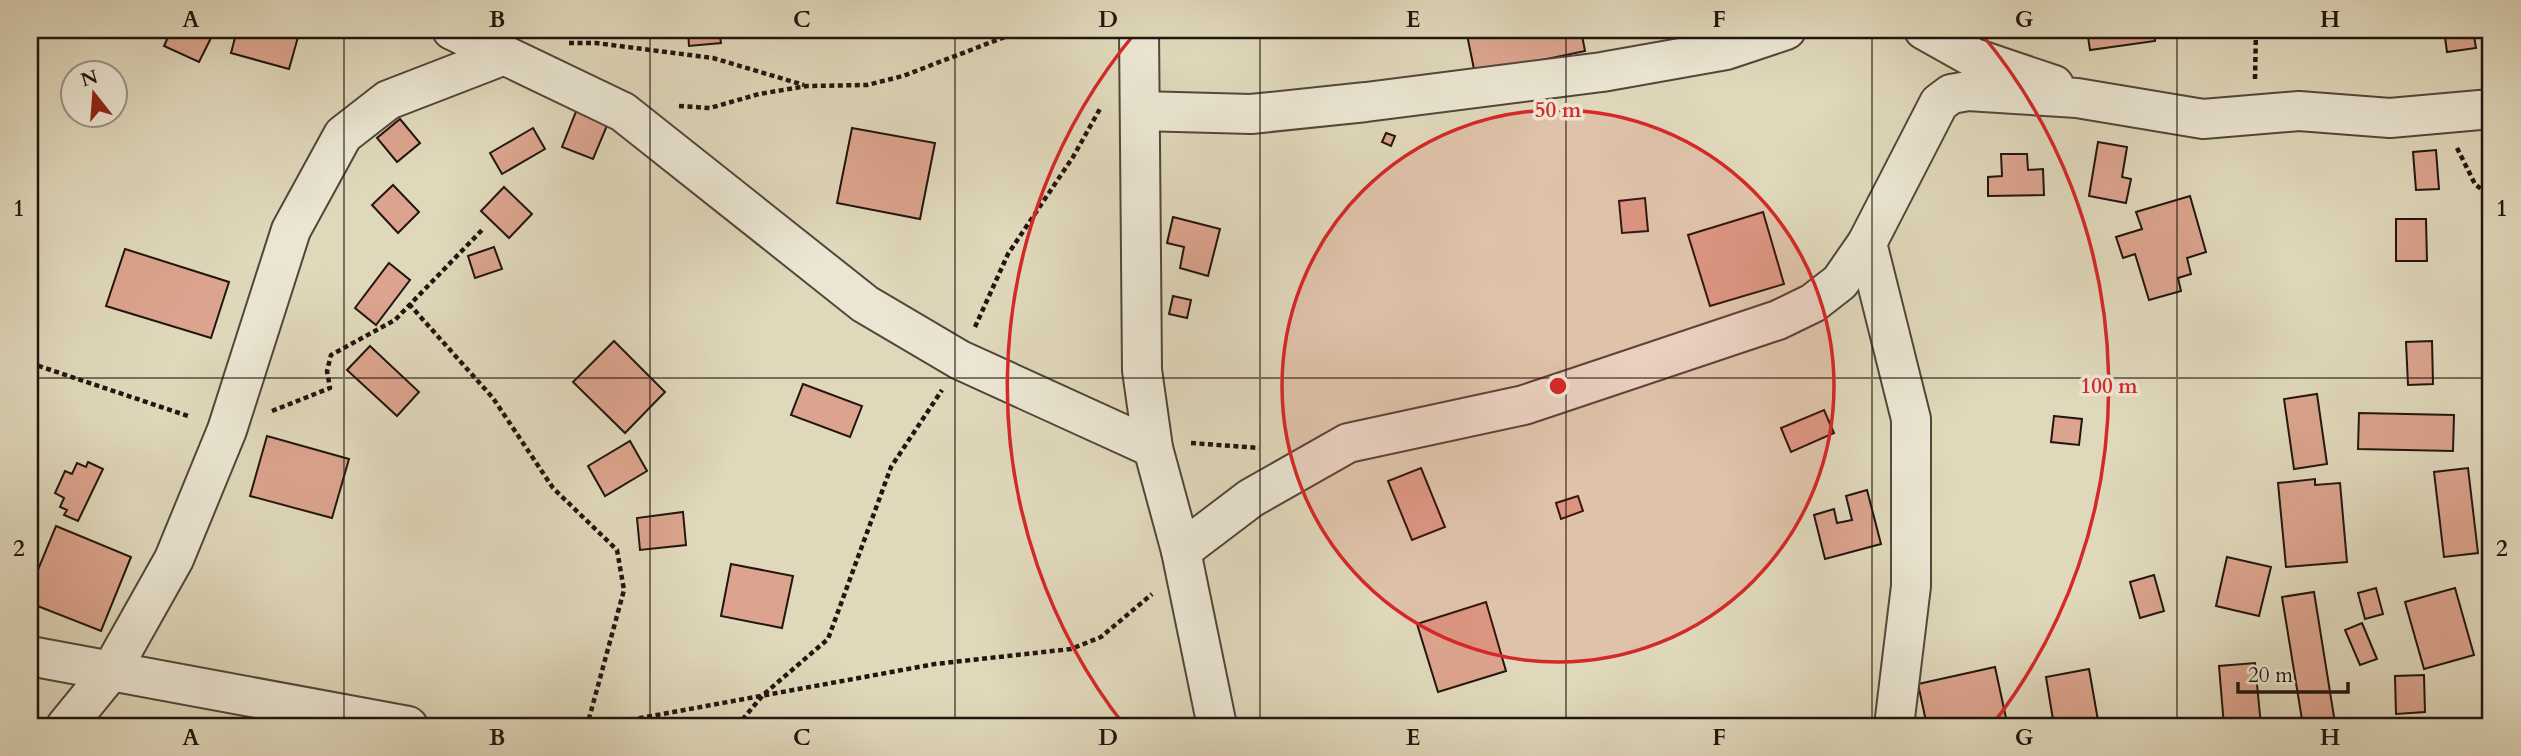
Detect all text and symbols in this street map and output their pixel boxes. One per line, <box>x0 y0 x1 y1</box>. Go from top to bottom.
text: A <box>182 4 200 35</box>
text: B <box>489 4 505 35</box>
text: C <box>793 4 811 35</box>
text: D <box>1098 4 1118 35</box>
text: E <box>1406 4 1420 35</box>
text: F <box>1712 4 1726 35</box>
text: G <box>2015 4 2034 35</box>
text: H <box>2320 4 2340 35</box>
north arrow <box>60 60 130 130</box>
text: N <box>78 64 101 94</box>
text: 50 m <box>1535 96 1582 125</box>
text: 1 <box>13 193 25 224</box>
text: 1 <box>2496 193 2508 224</box>
text: 100 m <box>2080 372 2138 401</box>
centre of rings <box>1546 374 1570 398</box>
text: 2 <box>13 533 25 564</box>
text: 2 <box>2496 533 2508 564</box>
scale bar <box>2238 651 2348 695</box>
text: 20 m <box>2248 661 2293 690</box>
text: A <box>182 722 200 753</box>
text: B <box>489 722 505 753</box>
text: C <box>793 722 811 753</box>
text: D <box>1098 722 1118 753</box>
text: E <box>1406 722 1420 753</box>
text: F <box>1712 722 1726 753</box>
text: G <box>2015 722 2034 753</box>
text: H <box>2320 722 2340 753</box>

